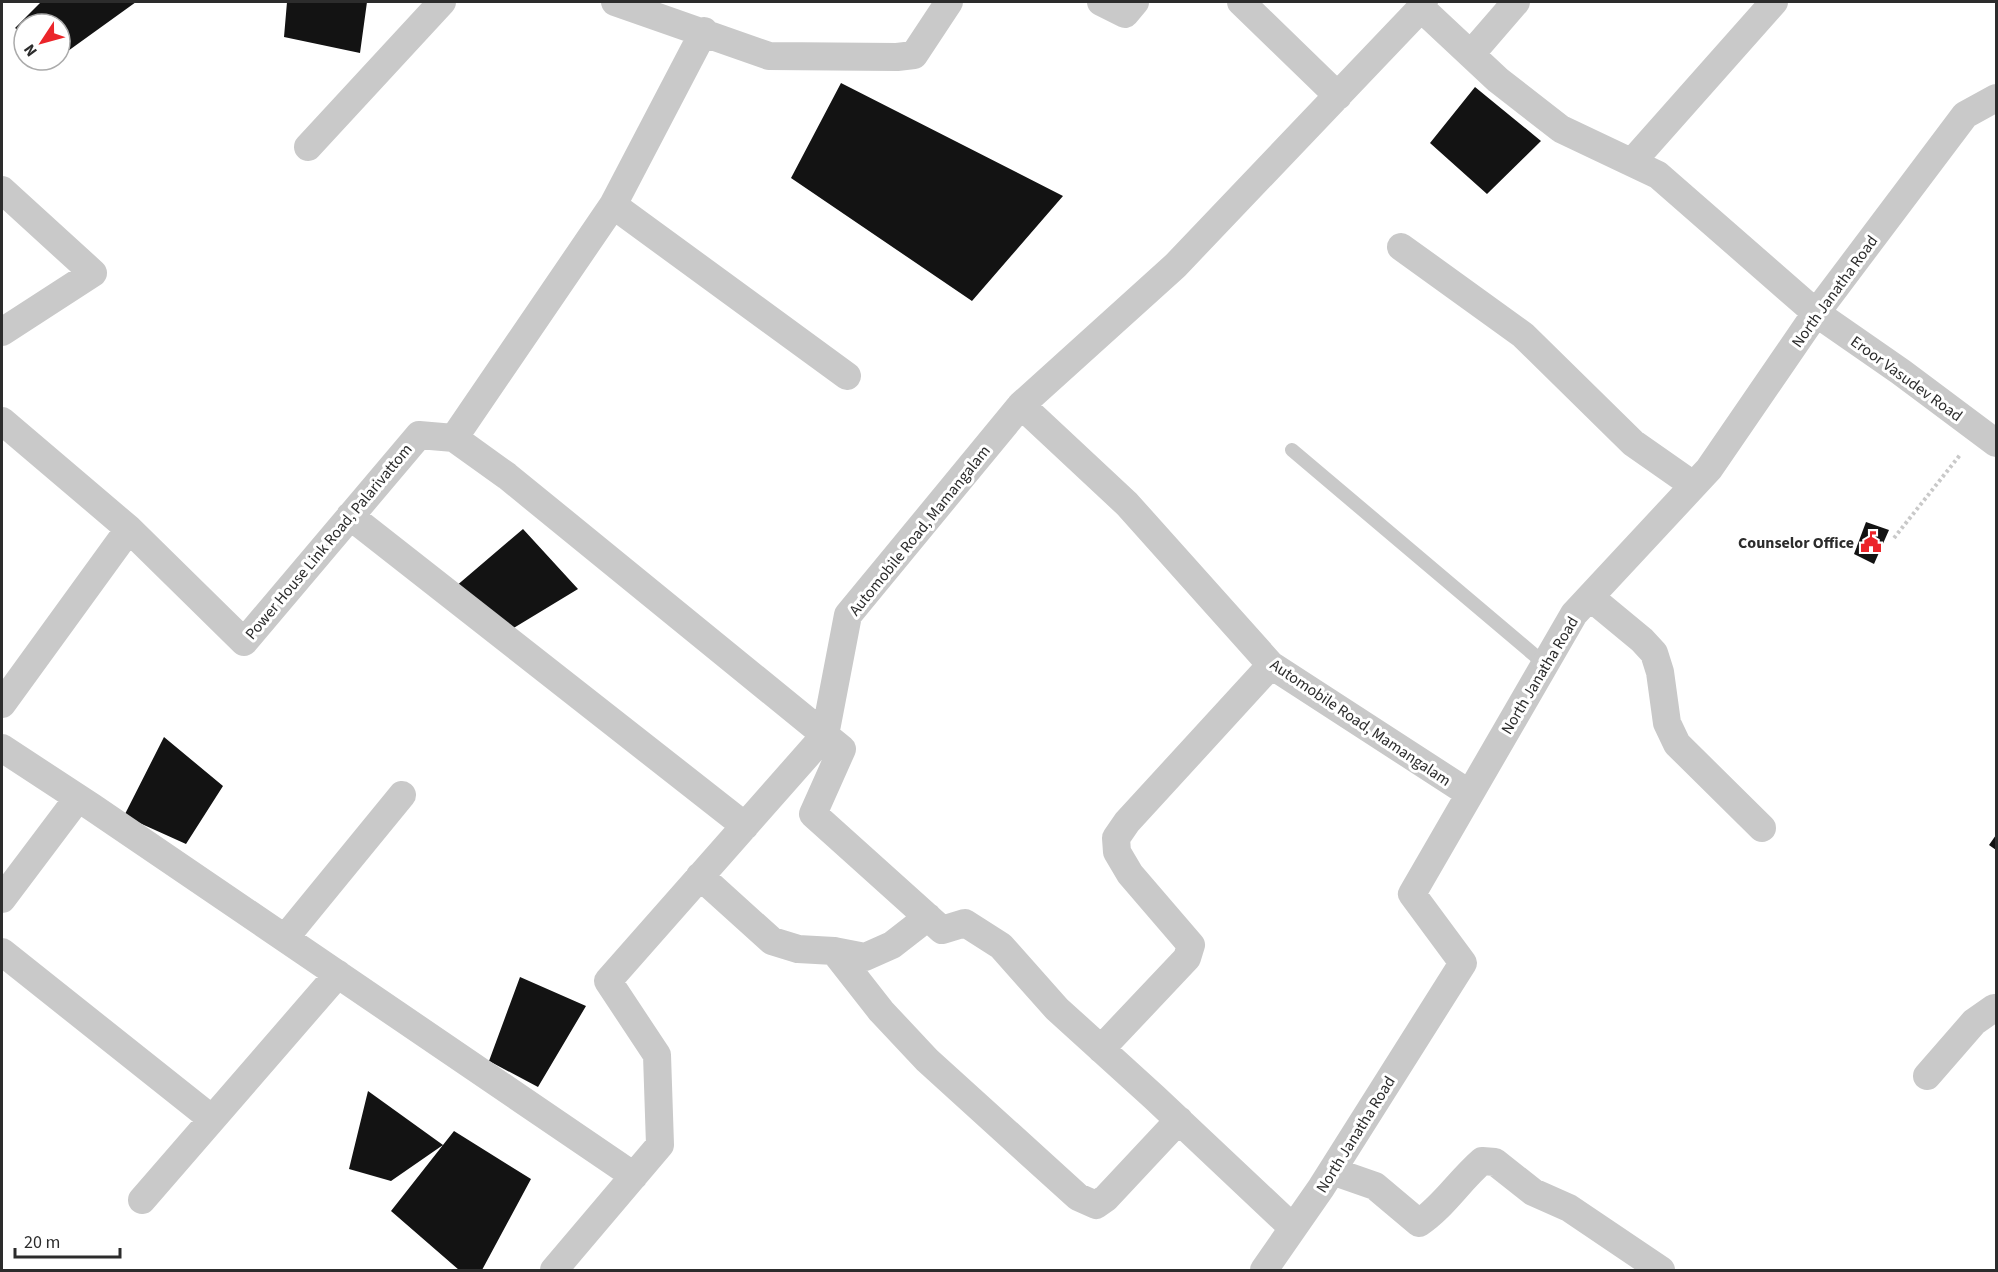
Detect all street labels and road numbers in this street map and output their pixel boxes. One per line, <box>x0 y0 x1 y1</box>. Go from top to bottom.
street label: North Janatha Road <box>1787 231 1883 352</box>
street label: Eroor Vasudev Road <box>1846 331 1967 427</box>
street label: Power House Link Road, Palarivattom <box>240 439 417 644</box>
street label: Automobile Road, Mamangalam <box>844 441 996 621</box>
street label: North Janatha Road <box>1496 612 1584 739</box>
street label: Automobile Road, Mamangalam <box>1266 654 1455 792</box>
street label: North Janatha Road <box>1311 1072 1401 1197</box>

